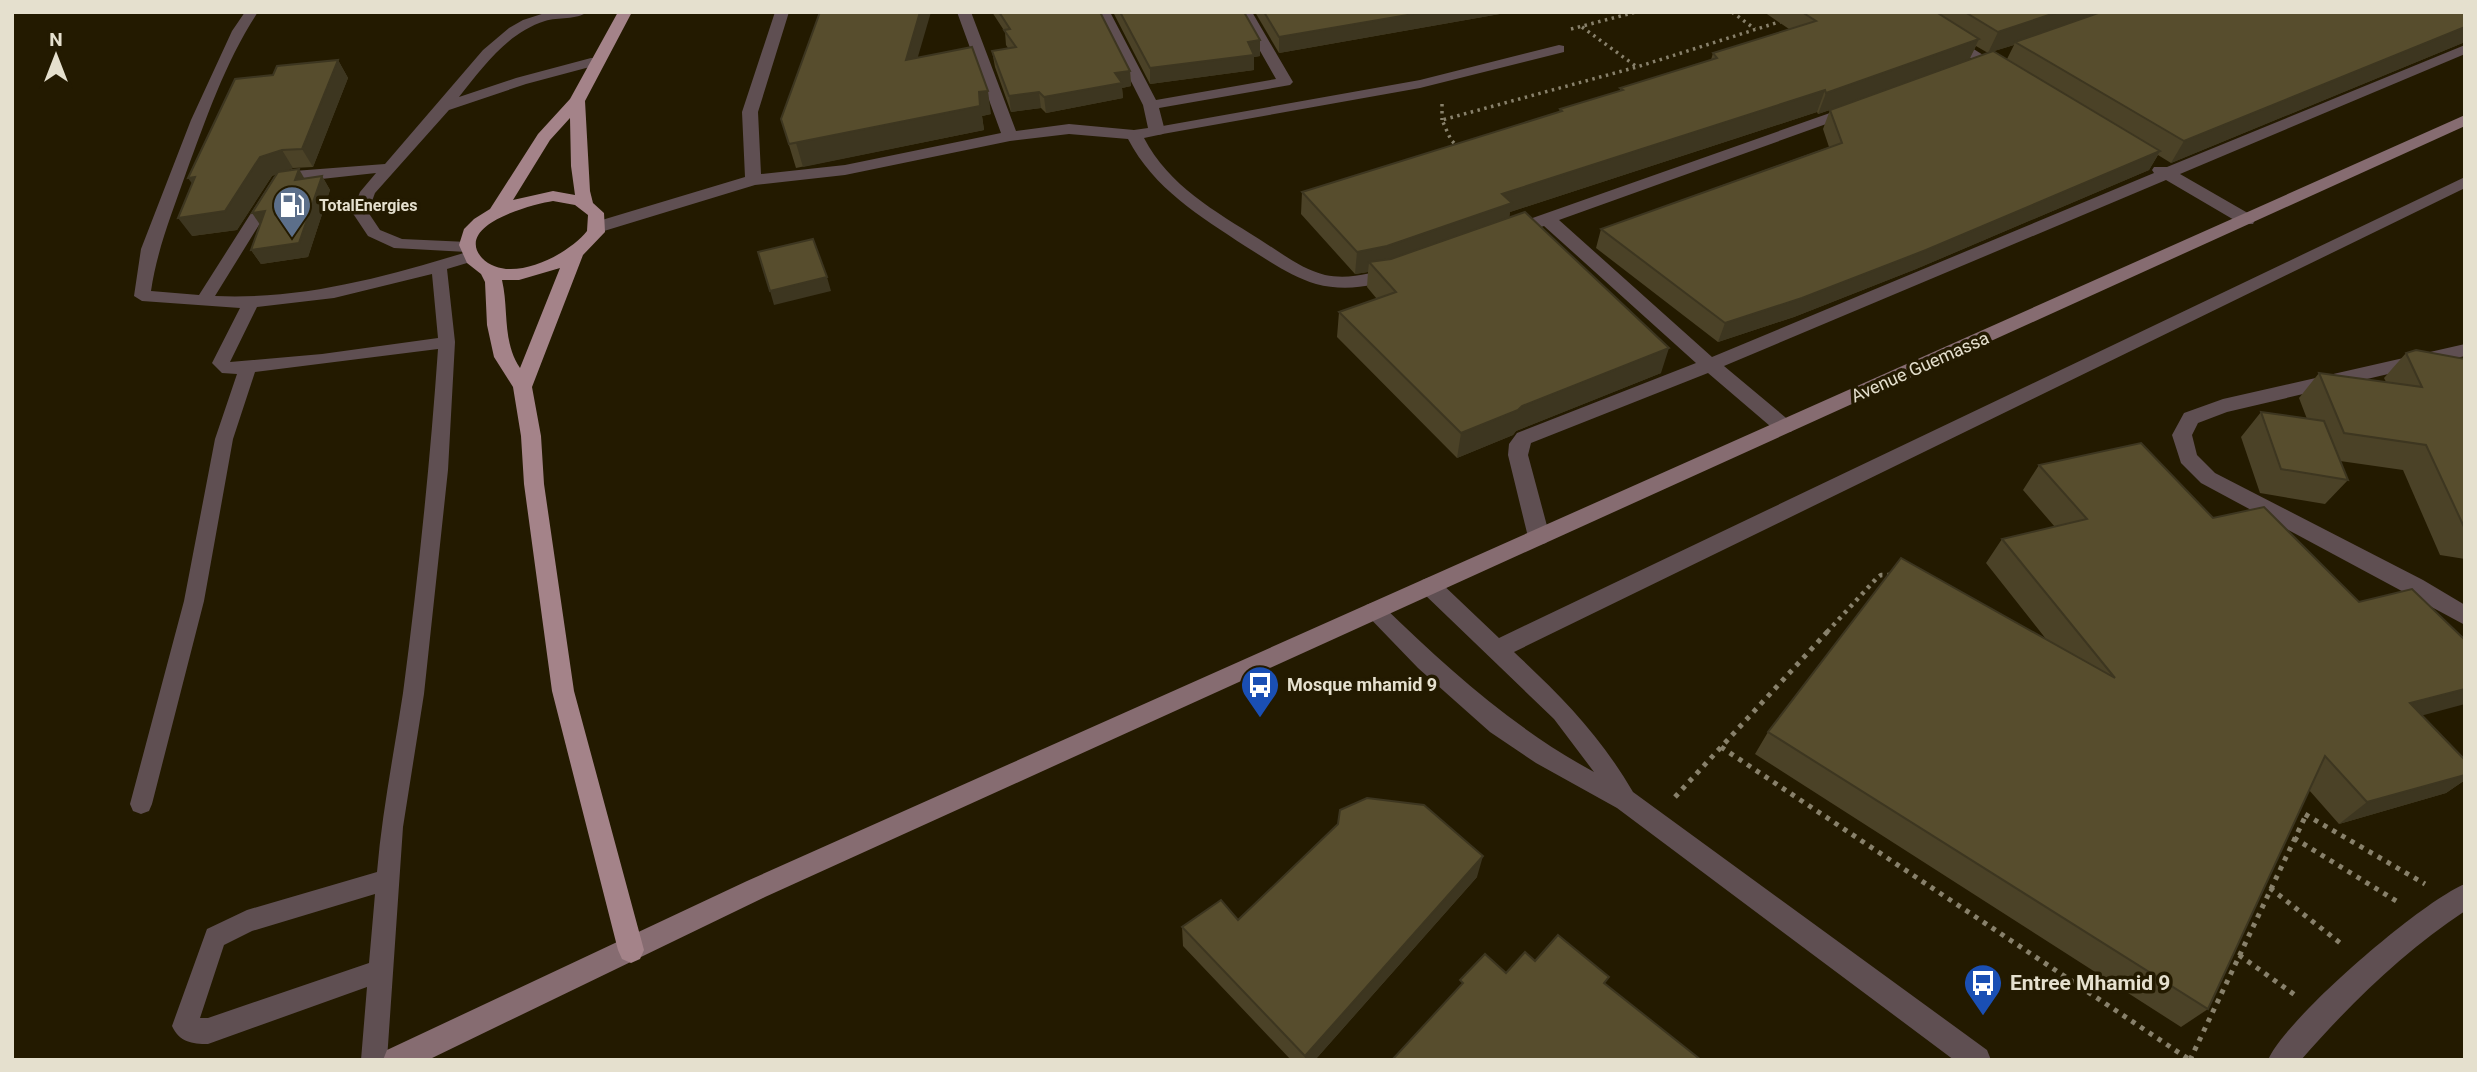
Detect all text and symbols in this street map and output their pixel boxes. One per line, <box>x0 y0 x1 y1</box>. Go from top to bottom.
north arrow <box>21 21 91 91</box>
text: N <box>49 28 63 51</box>
fuel station icon: TotalEnergies <box>271 184 313 239</box>
place label: TotalEnergies <box>319 196 417 215</box>
street label: Avenue Guemassa <box>1847 327 1992 406</box>
bus stop icon: Mosque mhamid 9 <box>1239 664 1281 719</box>
place label: Mosque mhamid 9 <box>1287 674 1437 695</box>
bus stop icon: Entree Mhamid 9 <box>1962 962 2004 1017</box>
place label: Entree Mhamid 9 <box>2010 971 2170 995</box>

